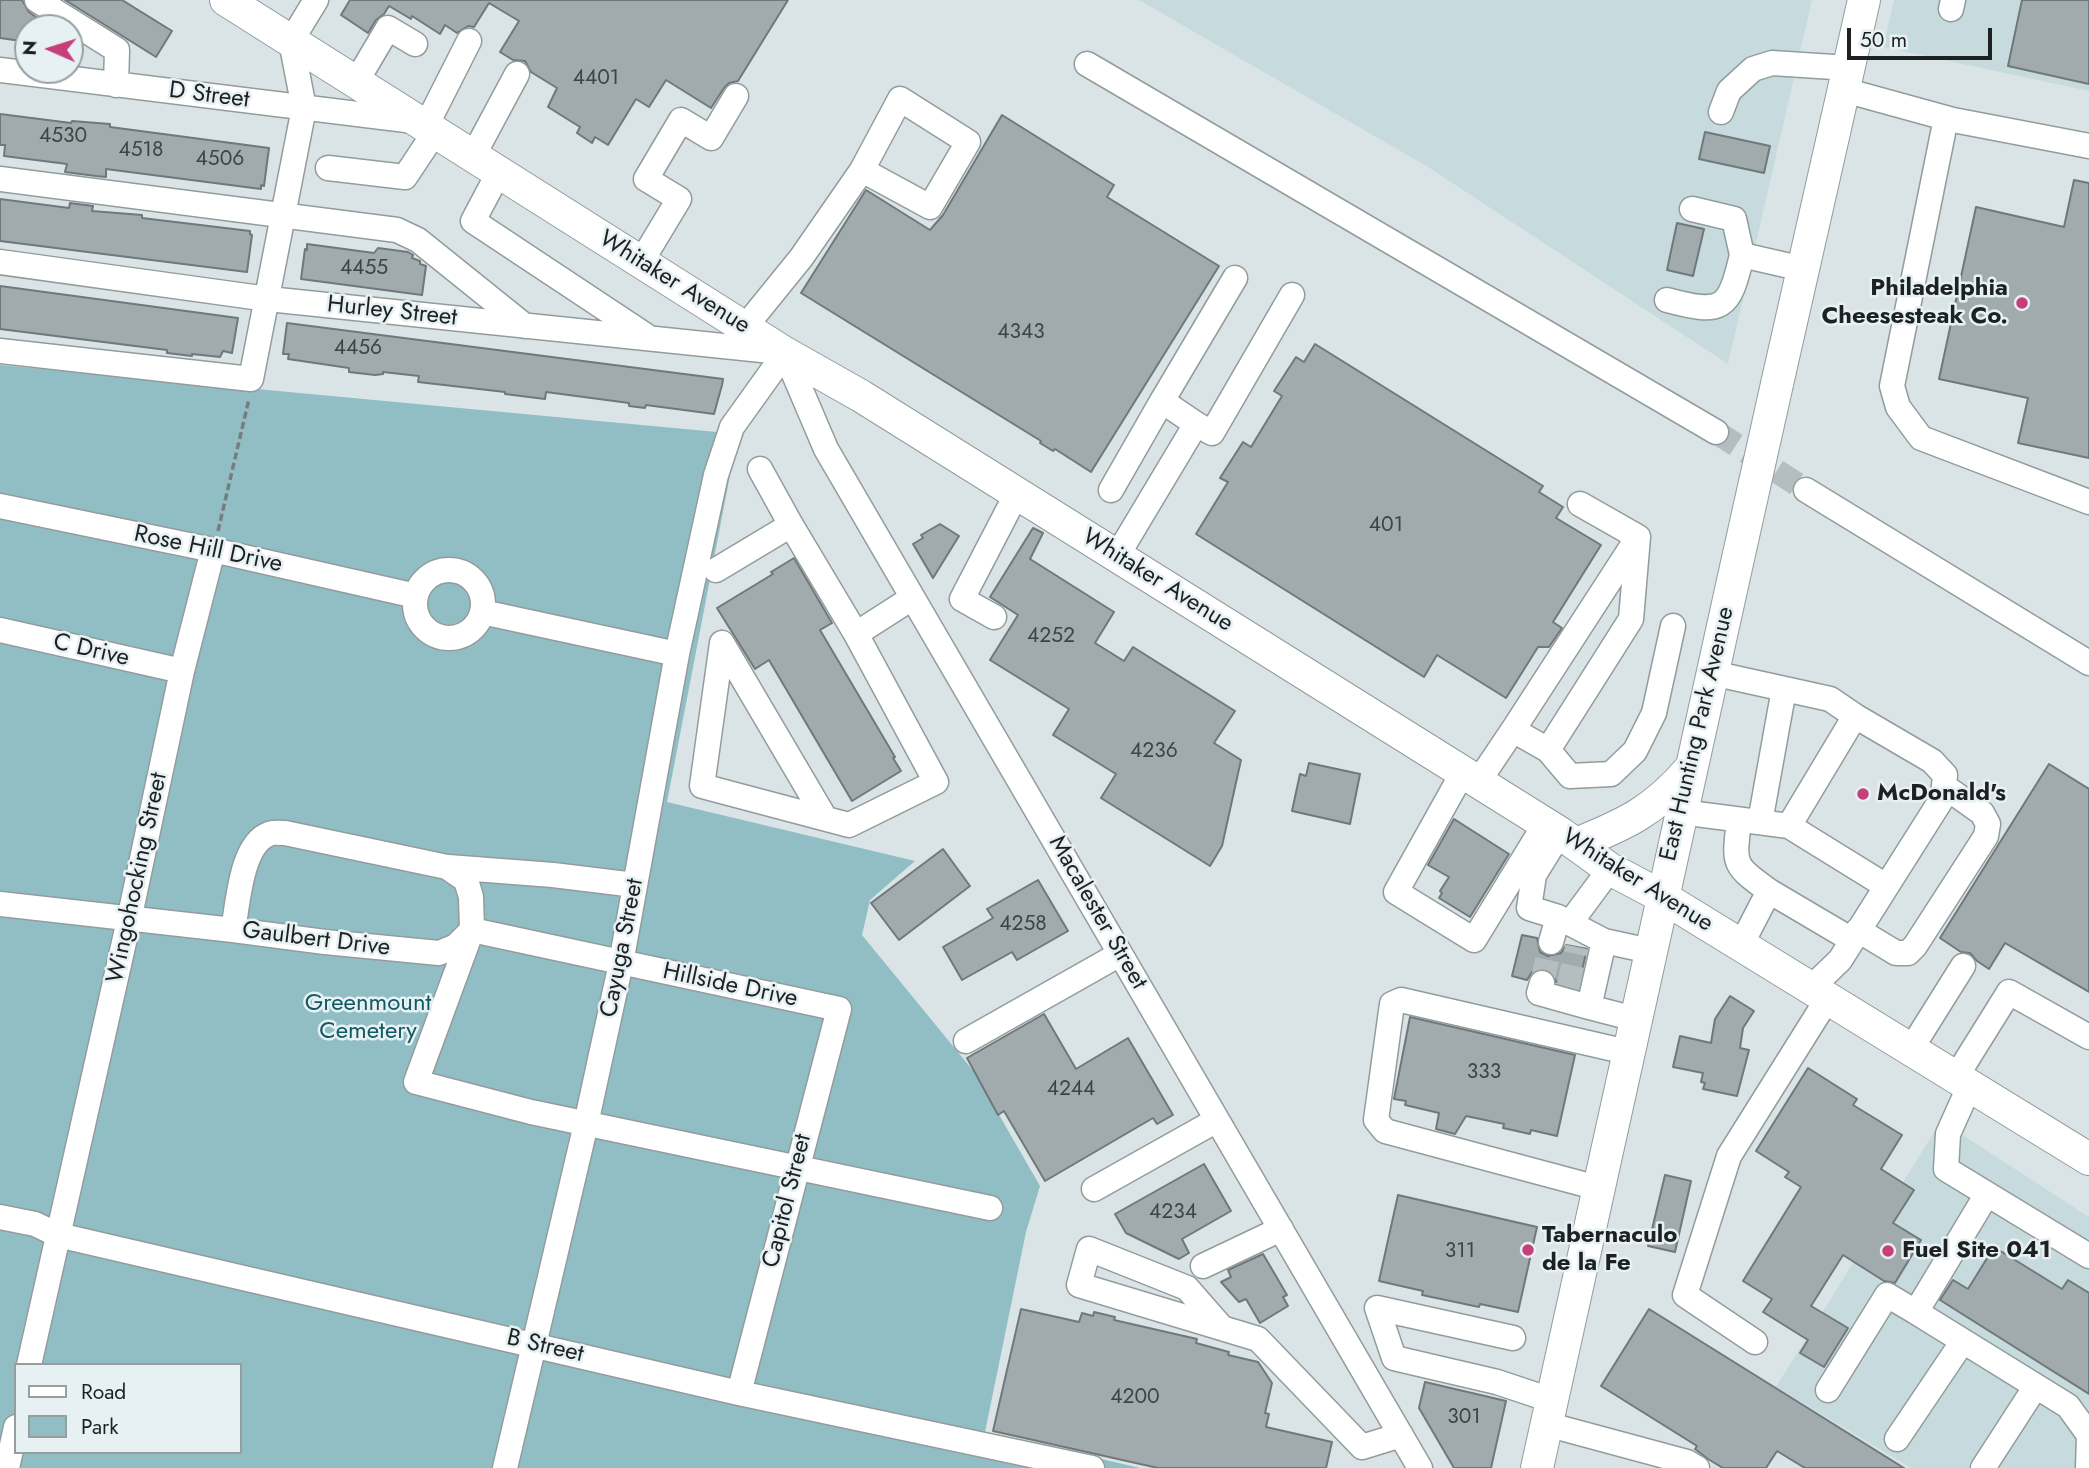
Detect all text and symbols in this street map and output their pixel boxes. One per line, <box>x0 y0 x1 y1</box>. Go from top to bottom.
north arrow <box>14 14 84 84</box>
scale bar <box>1851 14 1996 58</box>
text: 50 m <box>1860 25 1907 55</box>
text: N <box>16 40 43 56</box>
house number: 4401 <box>573 66 619 92</box>
street label: D Street <box>167 77 251 115</box>
house number: 4530 <box>39 124 87 150</box>
house number: 4518 <box>118 138 164 164</box>
house number: 4506 <box>196 147 244 173</box>
street label: Whitaker Avenue <box>593 225 755 341</box>
house number: 4455 <box>340 256 388 282</box>
place label: Philadelphia Cheesesteak Co. <box>1821 275 2008 331</box>
street label: Hurley Street <box>326 291 458 333</box>
marker: Philadelphia Cheesesteak Co. <box>2014 295 2030 311</box>
house number: 4343 <box>997 320 1045 346</box>
house number: 4456 <box>334 336 382 362</box>
house number: 401 <box>1369 513 1403 539</box>
street label: Rose Hill Drive <box>131 520 285 580</box>
street label: Whitaker Avenue <box>1076 523 1238 639</box>
street label: East Hunting Park Avenue <box>1655 604 1741 864</box>
house number: 4252 <box>1027 624 1075 650</box>
street label: C Drive <box>50 628 132 674</box>
house number: 4236 <box>1130 739 1178 765</box>
street label: Wingohocking Street <box>102 770 174 986</box>
place label: McDonald's <box>1877 780 2006 808</box>
marker: McDonald's <box>1855 786 1871 802</box>
street label: Whitaker Avenue <box>1556 823 1718 939</box>
street label: Macalester Street <box>1041 831 1153 995</box>
street label: Cayuga Street <box>595 876 651 1020</box>
house number: 4258 <box>999 912 1047 938</box>
street label: Gaulbert Drive <box>240 917 392 963</box>
street label: Hillside Drive <box>660 958 800 1014</box>
park label: Greenmount Cemetery <box>305 990 431 1046</box>
house number: 333 <box>1467 1060 1501 1086</box>
house number: 4244 <box>1047 1077 1095 1103</box>
street label: Capitol Street <box>757 1131 819 1271</box>
house number: 4234 <box>1149 1200 1197 1226</box>
place label: Tabernaculo de la Fe <box>1542 1222 1677 1278</box>
place label: Fuel Site 041 <box>1902 1237 2051 1265</box>
house number: 311 <box>1445 1239 1475 1265</box>
marker: Tabernaculo de la Fe <box>1520 1242 1536 1258</box>
marker: Fuel Site 041 <box>1880 1243 1896 1259</box>
street label: B Street <box>504 1324 586 1370</box>
legend <box>14 1363 242 1454</box>
text: Road <box>81 1377 126 1407</box>
house number: 4200 <box>1110 1385 1160 1411</box>
house number: 301 <box>1447 1405 1481 1431</box>
text: Park <box>81 1412 118 1442</box>

